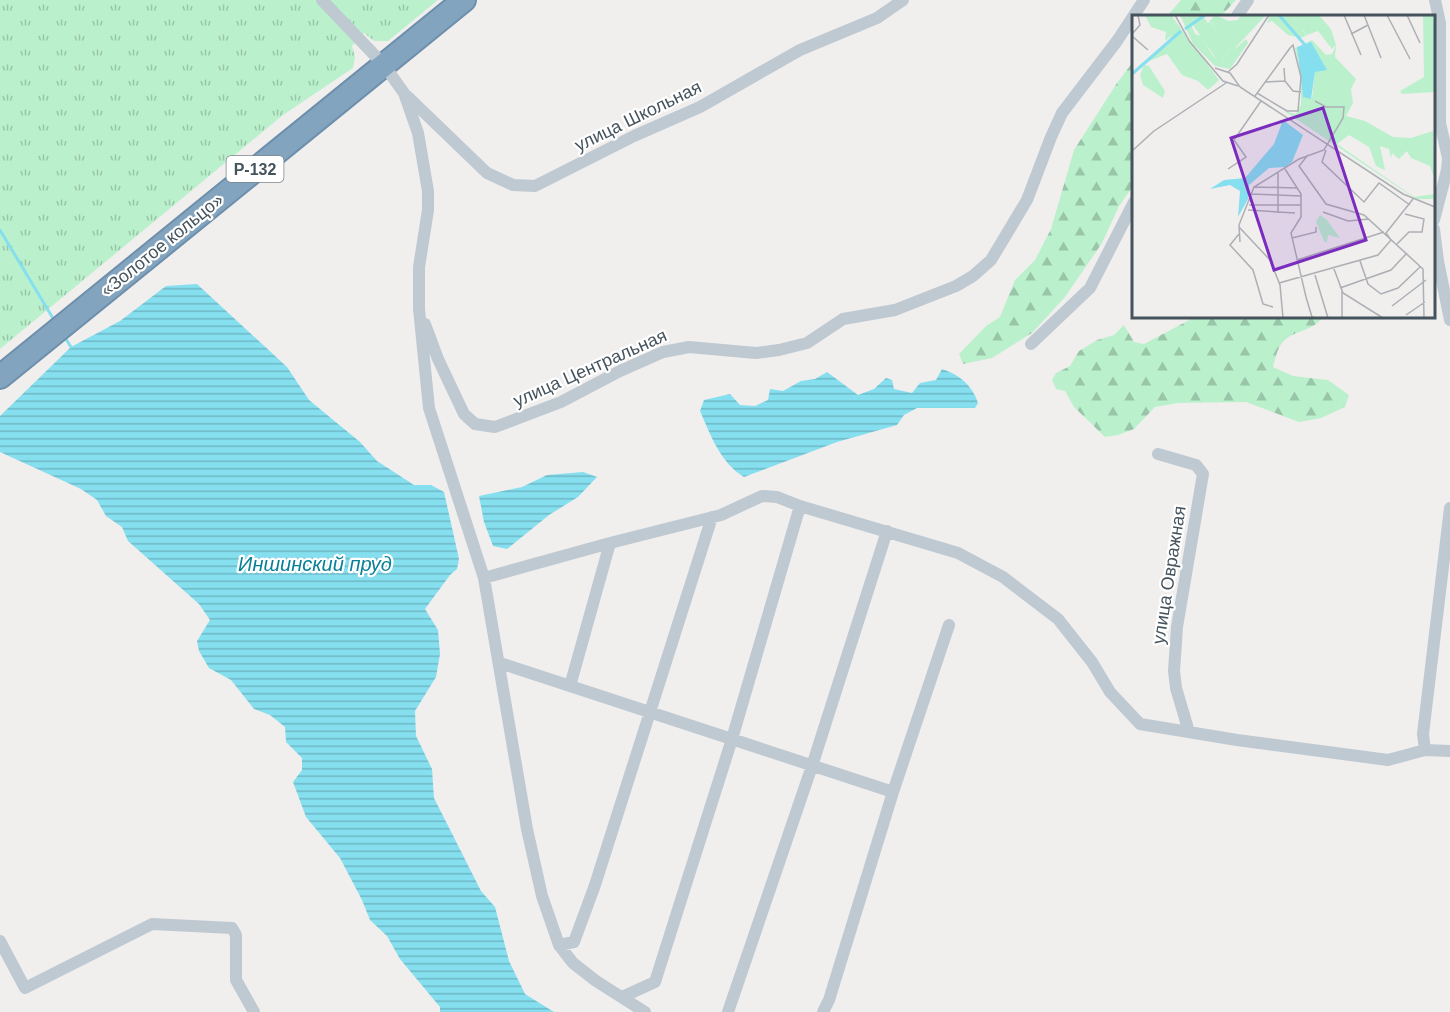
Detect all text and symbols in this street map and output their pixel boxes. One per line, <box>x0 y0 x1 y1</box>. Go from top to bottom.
inset map <box>1132 15 1435 318</box>
street label: улица Школьная <box>571 77 705 155</box>
road number: Р-132 <box>226 156 284 182</box>
street label: «Золотое кольцо» <box>97 190 227 300</box>
street label: улица Центральная <box>510 325 670 411</box>
street label: улица Овражная <box>1148 504 1190 646</box>
water label: Иншинский пруд <box>238 553 392 575</box>

